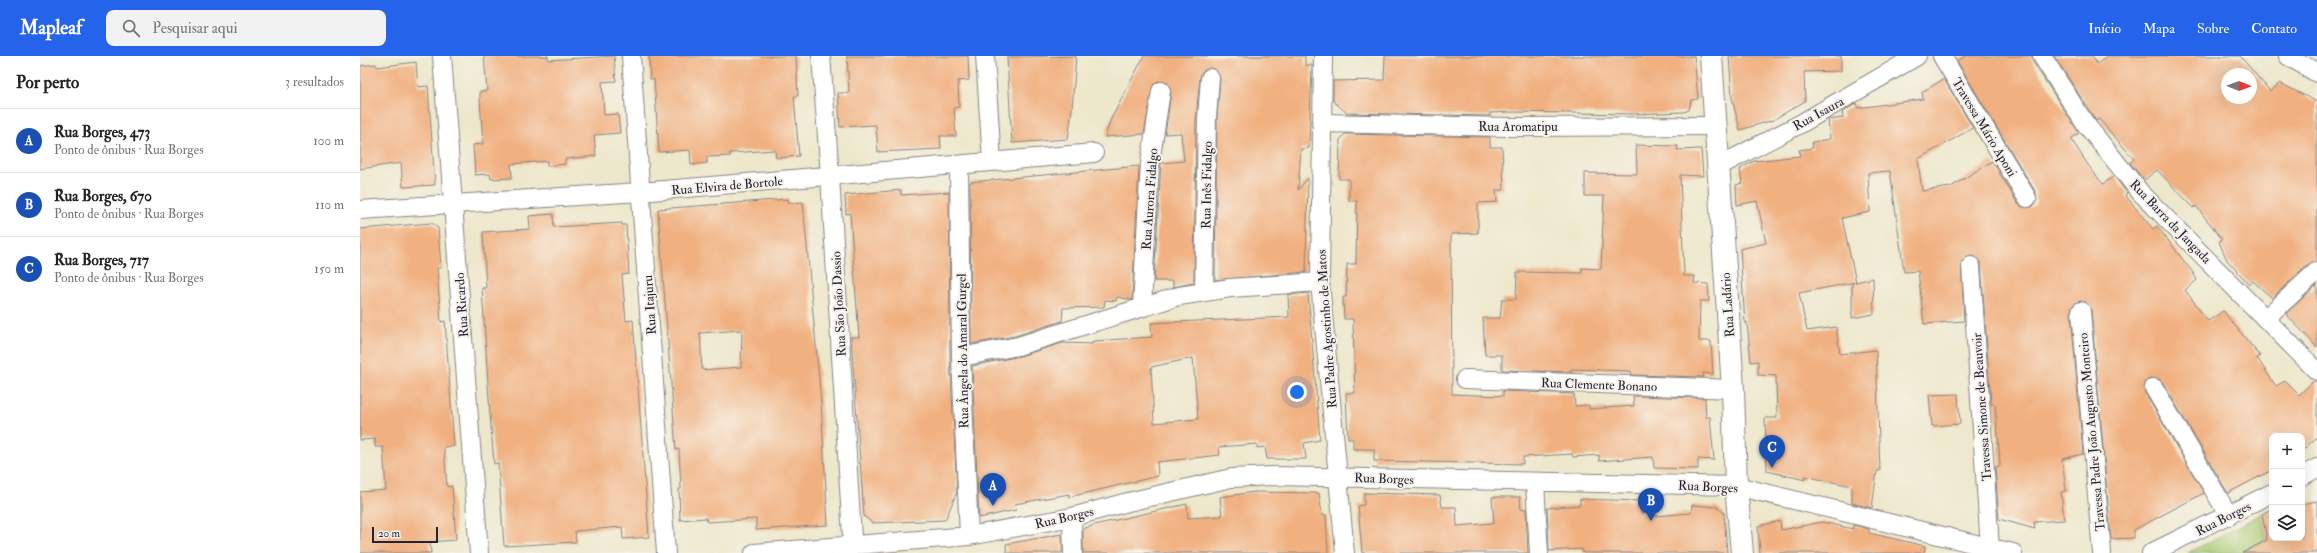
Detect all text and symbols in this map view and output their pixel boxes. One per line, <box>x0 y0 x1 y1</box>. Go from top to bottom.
search box <box>106 10 386 46</box>
text: Mapleaf <box>20 16 82 40</box>
icon: search <box>120 17 142 39</box>
text: Pesquisar aqui <box>152 19 237 38</box>
text: Início <box>2088 20 2121 37</box>
text: Mapa <box>2143 20 2175 37</box>
text: Sobre <box>2197 20 2229 37</box>
text: Contato <box>2251 20 2297 37</box>
north arrow <box>2221 68 2257 104</box>
text: Por perto <box>16 72 79 93</box>
text: 3 resultados <box>285 74 344 90</box>
street label: Travessa Mário Aponi <box>1947 75 2020 181</box>
street label: Rua Isaura <box>1790 93 1847 134</box>
street label: Rua Aromatipu <box>1478 119 1558 136</box>
text: Rua Borges, 473 <box>54 123 150 142</box>
text: A <box>25 133 33 149</box>
text: 100 m <box>313 133 344 149</box>
street label: Rua Inês Fidalgo <box>1198 141 1216 229</box>
text: Ponto de ônibus · Rua Borges <box>54 142 204 158</box>
street label: Rua Aurora Fidalgo <box>1138 148 1162 251</box>
street label: Rua Elvira de Bortole <box>671 173 784 199</box>
street label: Rua Barra da Jangada <box>2126 176 2215 268</box>
text: Rua Borges, 670 <box>54 187 152 206</box>
text: B <box>25 197 33 213</box>
text: 110 m <box>315 197 344 213</box>
text: Ponto de ônibus · Rua Borges <box>54 206 204 222</box>
street label: Rua Padre Agostinho de Matos <box>1313 249 1341 409</box>
text: Rua Borges, 717 <box>54 251 149 270</box>
street label: Rua São João Dassio <box>828 251 850 357</box>
text: C <box>24 261 34 277</box>
text: 150 m <box>314 261 344 277</box>
text: Ponto de ônibus · Rua Borges <box>54 270 204 286</box>
street label: Rua Ricardo <box>452 272 472 338</box>
street label: Rua Ladário <box>1718 272 1738 338</box>
street label: Rua Ângela do Amaral Gurgel <box>953 273 972 429</box>
street label: Rua Itajuru <box>640 274 660 335</box>
street label: Travessa Simone de Beauvoir <box>1969 332 1995 482</box>
street label: Travessa Padre João Augusto Monteiro <box>2075 332 2109 532</box>
street label: Rua Clemente Bonano <box>1540 375 1657 395</box>
your location <box>1287 382 1307 402</box>
map controls <box>2269 433 2305 541</box>
button: + <box>2269 433 2305 469</box>
pin: C <box>1759 435 1785 468</box>
button: − <box>2269 469 2305 505</box>
street label: Rua Borges <box>1354 470 1415 488</box>
pin: A <box>980 473 1006 506</box>
street label: Rua Borges <box>1678 477 1739 497</box>
pin: B <box>1638 488 1664 521</box>
street label: Rua Borges <box>2193 498 2254 540</box>
street label: Rua Borges <box>1033 503 1096 533</box>
button: layers <box>2269 505 2305 541</box>
scale bar <box>372 525 438 544</box>
text: 20 m <box>378 527 400 540</box>

